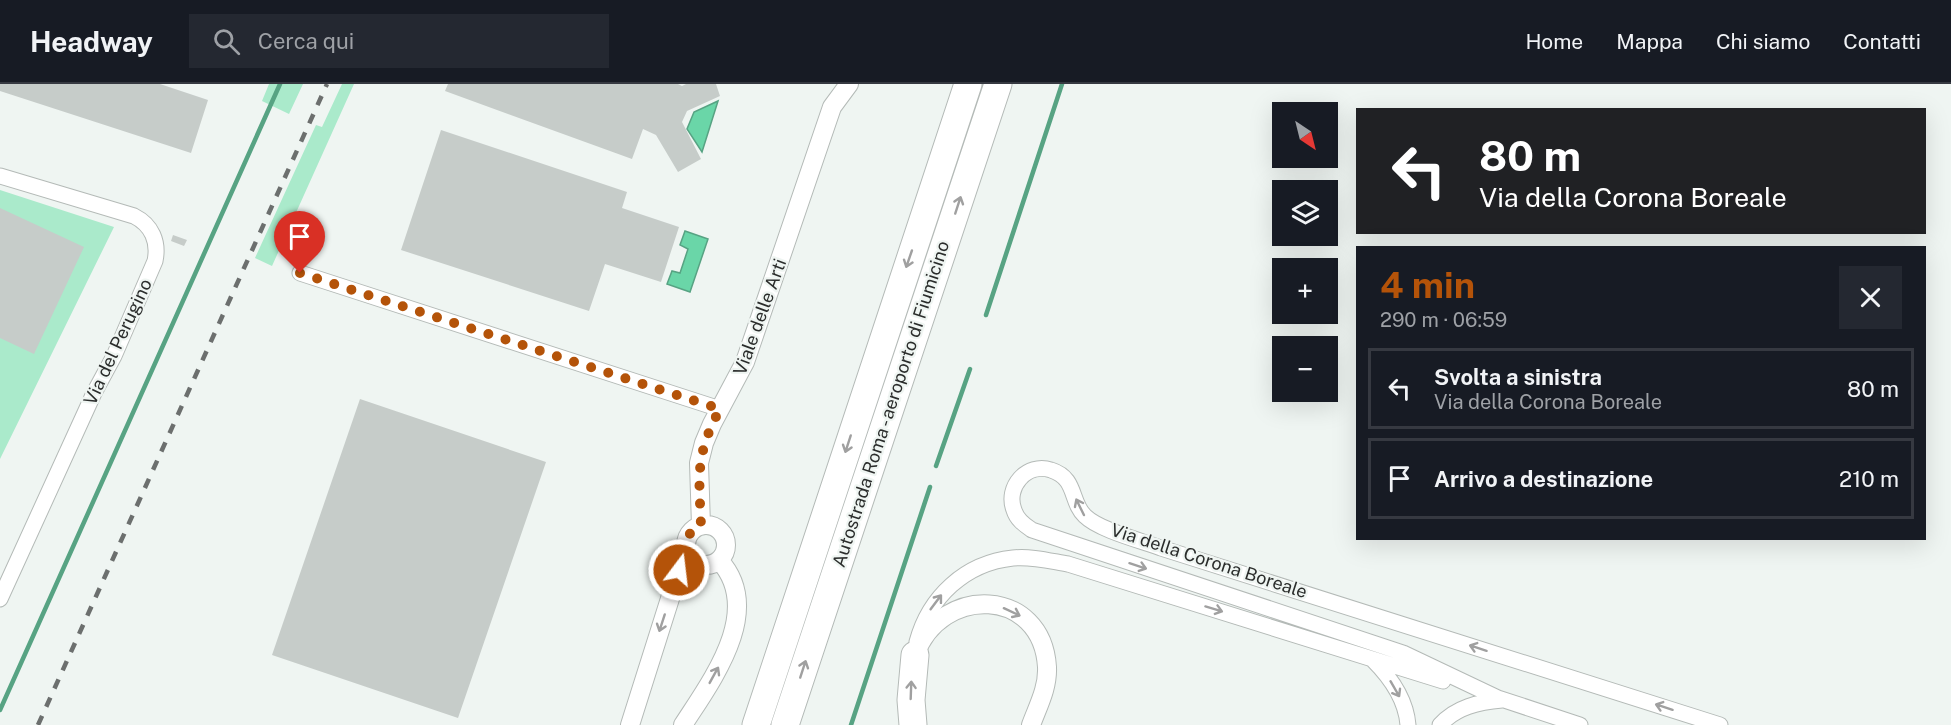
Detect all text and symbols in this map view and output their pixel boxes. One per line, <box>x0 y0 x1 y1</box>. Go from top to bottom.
search box <box>189 14 609 68</box>
text: Headway <box>30 25 153 58</box>
icon: search <box>210 25 243 58</box>
text: Cerca qui <box>258 28 354 54</box>
text: Home <box>1525 29 1583 54</box>
text: Mappa <box>1616 29 1683 54</box>
text: Chi siamo <box>1716 29 1810 54</box>
text: Contatti <box>1843 29 1921 54</box>
north arrow <box>1272 102 1338 168</box>
map controls <box>1272 102 1338 402</box>
text: 80 m <box>1479 131 1581 180</box>
icon: left <box>1380 132 1458 210</box>
button: layers <box>1272 180 1338 246</box>
text: Via della Corona Boreale <box>1479 181 1787 213</box>
one-way arrow <box>953 196 964 215</box>
pin <box>274 211 325 273</box>
icon: arrive <box>283 220 316 253</box>
street label: Autostrada Roma - aeroporto di Fiumicino <box>828 238 953 570</box>
one-way arrow <box>903 249 914 268</box>
street label: Viale delle Arti <box>729 256 790 378</box>
button: + <box>1272 258 1338 324</box>
text: 4 min <box>1380 264 1475 306</box>
button: close <box>1839 266 1902 329</box>
street label: Via del Perugino <box>79 275 156 408</box>
text: 290 m · 06:59 <box>1380 308 1507 332</box>
button: − <box>1272 336 1338 402</box>
text: Svolta a sinistra <box>1434 364 1602 390</box>
icon: left <box>1383 372 1416 405</box>
text: 80 m <box>1847 376 1899 402</box>
text: Via della Corona Boreale <box>1434 390 1662 414</box>
one-way arrow <box>841 434 852 453</box>
icon: arrive <box>1383 462 1416 495</box>
text: Arrivo a destinazione <box>1434 466 1653 492</box>
text: 210 m <box>1839 466 1899 492</box>
one-way arrow <box>1074 498 1086 516</box>
street label: Via della Corona Boreale <box>1108 519 1310 602</box>
position arrow <box>647 538 711 602</box>
one-way arrow <box>1128 561 1147 572</box>
one-way arrow <box>930 594 942 610</box>
one-way arrow <box>1204 605 1223 616</box>
one-way arrow <box>1002 606 1020 618</box>
one-way arrow <box>656 613 667 632</box>
one-way arrow <box>1469 642 1488 653</box>
one-way arrow <box>798 660 809 679</box>
one-way arrow <box>708 667 720 684</box>
one-way arrow <box>1389 680 1401 697</box>
one-way arrow <box>906 681 917 701</box>
one-way arrow <box>1655 701 1674 712</box>

